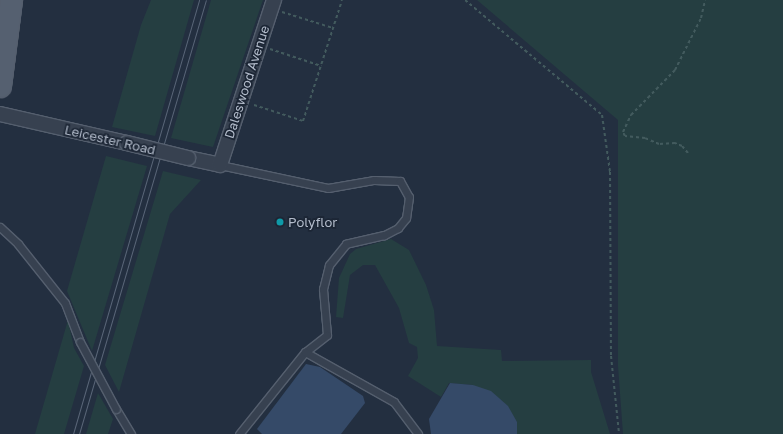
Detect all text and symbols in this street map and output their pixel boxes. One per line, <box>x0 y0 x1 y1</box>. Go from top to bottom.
street label: Daleswood Avenue <box>221 23 273 141</box>
street label: Leicester Road <box>63 122 157 158</box>
place label: Polyflor <box>288 214 337 230</box>
marker: Polyflor <box>275 217 285 227</box>

